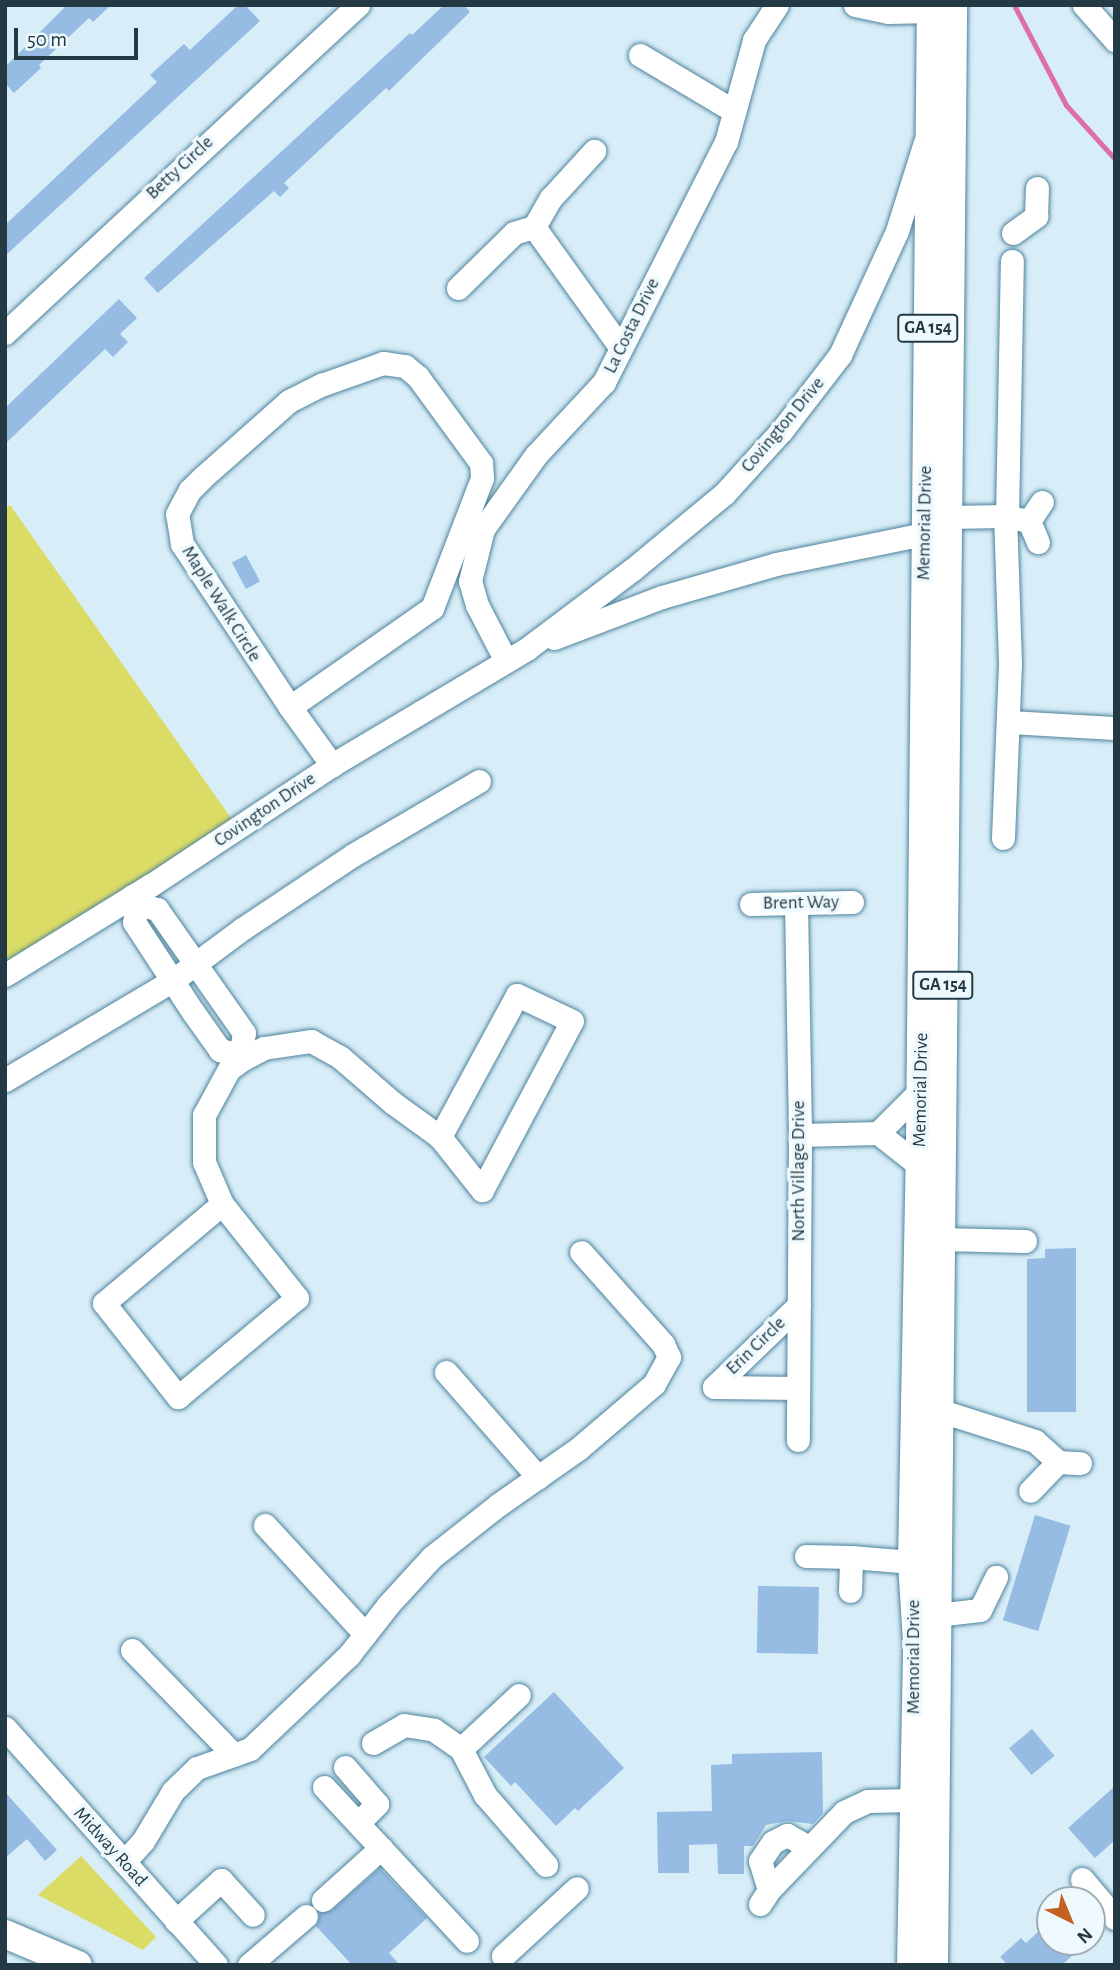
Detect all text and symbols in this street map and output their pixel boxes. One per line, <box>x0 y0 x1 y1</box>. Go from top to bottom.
scale bar <box>18 14 142 58</box>
text: 50 m <box>27 29 67 50</box>
street label: Betty Circle <box>142 131 218 205</box>
street label: La Costa Drive <box>599 275 665 377</box>
road number: GA 154 <box>897 314 960 342</box>
street label: Covington Drive <box>736 373 830 477</box>
street label: Memorial Drive <box>913 466 937 580</box>
street label: Maple Walk Circle <box>176 542 266 666</box>
street label: Covington Drive <box>210 768 320 852</box>
street label: Brent Way <box>763 891 839 915</box>
road number: GA 154 <box>912 970 974 1000</box>
street label: Memorial Drive <box>909 1033 933 1147</box>
street label: North Village Drive <box>788 1100 810 1242</box>
street label: Erin Circle <box>721 1312 791 1380</box>
street label: Memorial Drive <box>903 1600 925 1714</box>
street label: Midway Road <box>68 1802 152 1892</box>
north arrow <box>1036 1886 1106 1956</box>
text: N <box>1073 1924 1096 1947</box>

